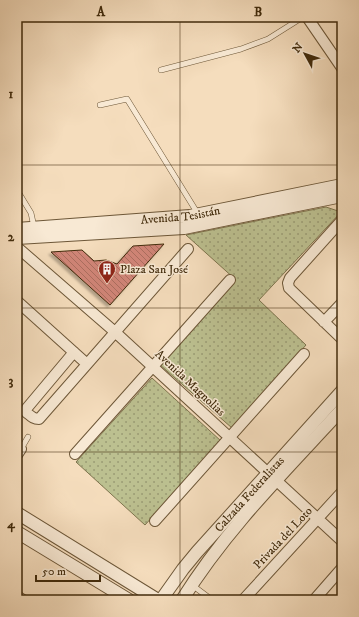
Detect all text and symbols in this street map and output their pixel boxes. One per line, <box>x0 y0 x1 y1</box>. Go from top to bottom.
text: A <box>96 4 106 20</box>
text: B <box>254 4 262 20</box>
north arrow <box>285 34 325 74</box>
text: N <box>290 40 306 56</box>
text: 1 <box>9 86 14 102</box>
street label: Avenida Tesistán <box>140 202 222 227</box>
text: 2 <box>8 229 15 245</box>
building icon: Plaza San José <box>97 259 117 284</box>
place label: Plaza San José <box>120 262 188 277</box>
street label: Avenida Magnolias <box>152 347 228 419</box>
text: 3 <box>9 373 14 389</box>
street label: Calzada Federalistas <box>211 453 287 535</box>
street label: Privada del Loto <box>250 504 316 572</box>
text: 4 <box>6 516 15 533</box>
scale bar <box>36 557 100 583</box>
text: 50 m <box>42 564 66 579</box>

